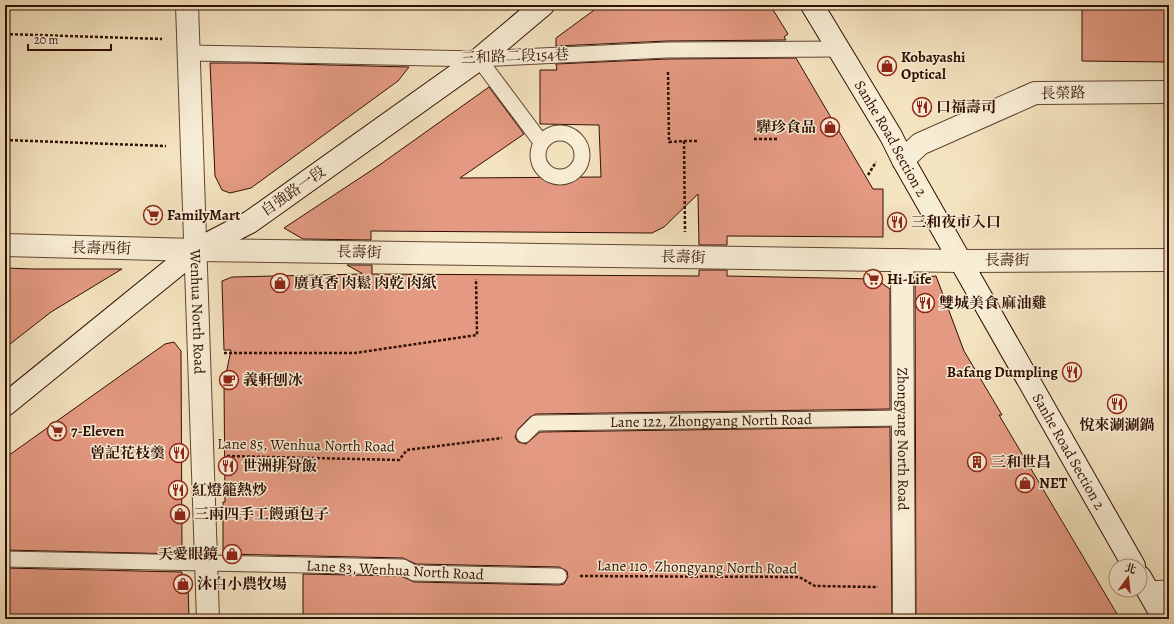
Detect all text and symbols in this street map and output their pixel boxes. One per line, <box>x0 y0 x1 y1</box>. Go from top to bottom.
scale bar <box>28 26 111 52</box>
text: 20 m <box>34 32 58 48</box>
street label: 三和路二段154巷 <box>460 44 570 68</box>
place label: Kobayashi Optical <box>901 47 966 84</box>
shop icon: Kobayashi Optical <box>876 55 898 77</box>
street label: Sanhe Road Section 2 <box>850 77 932 200</box>
street label: 長榮路 <box>1040 83 1086 103</box>
restaurant icon: 口福壽司 <box>911 96 933 118</box>
place label: 口福壽司 <box>936 97 996 117</box>
shop icon: 驊珍食品 <box>819 116 841 138</box>
place label: 驊珍食品 <box>756 117 816 137</box>
street label: 自強路一段 <box>257 161 329 221</box>
supermarket icon: FamilyMart <box>142 204 164 226</box>
place label: FamilyMart <box>167 205 240 225</box>
restaurant icon: 三和夜市入口 <box>886 211 908 233</box>
place label: 三和夜市入口 <box>911 212 1001 232</box>
street label: 長壽西街 <box>71 237 131 259</box>
street label: 長壽街 <box>336 242 382 262</box>
street label: 長壽街 <box>660 247 706 267</box>
street label: Wenhua North Road <box>185 248 210 376</box>
street label: 長壽街 <box>984 250 1030 270</box>
supermarket icon: Hi-Life <box>862 268 884 290</box>
place label: Hi-Life <box>887 269 932 289</box>
shop icon: 廣真香 肉鬆 肉乾 肉紙 <box>269 272 291 294</box>
place label: 廣真香 肉鬆 肉乾 肉紙 <box>294 273 437 293</box>
restaurant icon: 雙城美食 麻油雞 <box>914 292 936 314</box>
place label: 雙城美食 麻油雞 <box>939 293 1047 313</box>
restaurant icon: Bafang Dumpling <box>1061 361 1083 383</box>
place label: Bafang Dumpling <box>947 362 1058 382</box>
street label: Zhongyang North Road <box>893 367 913 511</box>
cafe icon: 義軒刨冰 <box>218 369 240 391</box>
place label: 義軒刨冰 <box>243 370 303 390</box>
street label: Sanhe Road Section 2 <box>1028 390 1110 513</box>
restaurant icon: 悅來涮涮鍋 <box>1106 393 1128 415</box>
street label: Lane 122, Zhongyang North Road <box>610 409 813 432</box>
place label: 悅來涮涮鍋 <box>1079 415 1155 435</box>
supermarket icon: 7-Eleven <box>46 420 68 442</box>
place label: 7-Eleven <box>71 421 125 441</box>
street label: Lane 85, Wenhua North Road <box>217 433 396 457</box>
restaurant icon: 曾記花枝羹 <box>168 442 190 464</box>
place label: 曾記花枝羹 <box>90 443 165 463</box>
building icon: 三和世昌 <box>966 451 988 473</box>
place label: 三和世昌 <box>991 452 1051 472</box>
restaurant icon: 世洲排骨飯 <box>217 455 239 477</box>
place label: 世洲排骨飯 <box>242 456 317 476</box>
shop icon: NET <box>1014 472 1036 494</box>
place label: NET <box>1039 473 1068 493</box>
restaurant icon: 紅燈籠熱炒 <box>167 479 189 501</box>
place label: 紅燈籠熱炒 <box>192 480 267 500</box>
shop icon: 三兩四手工饅頭包子 <box>169 503 191 525</box>
place label: 三兩四手工饅頭包子 <box>194 504 329 524</box>
shop icon: 天愛眼鏡 <box>221 543 243 565</box>
place label: 天愛眼鏡 <box>158 544 218 564</box>
street label: Lane 83, Wenhua North Road <box>306 555 485 585</box>
street label: Lane 110, Zhongyang North Road <box>597 555 798 579</box>
north arrow <box>1108 558 1148 598</box>
text: 北 <box>1123 560 1138 577</box>
shop icon: 沐白小農牧場 <box>172 573 194 595</box>
place label: 沐白小農牧場 <box>197 574 287 594</box>

